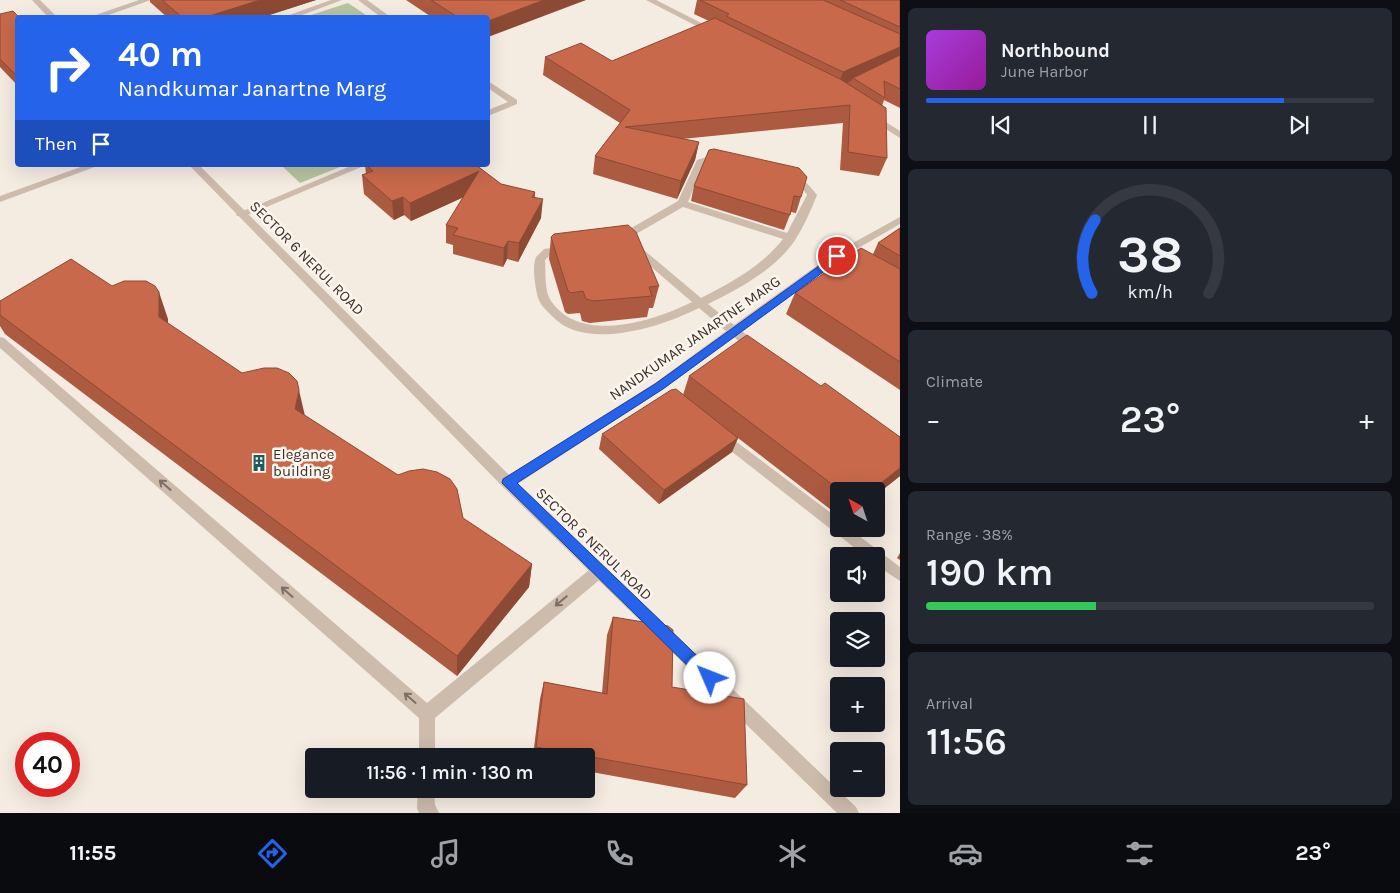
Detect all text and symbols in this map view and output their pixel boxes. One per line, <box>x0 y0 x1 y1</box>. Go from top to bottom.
text: 40 m <box>118 34 203 75</box>
icon: right <box>35 35 100 100</box>
text: Northbound <box>1001 40 1110 62</box>
text: June Harbor <box>1001 62 1088 81</box>
text: Nandkumar Janartne Marg <box>118 76 386 102</box>
icon: previous <box>987 111 1015 139</box>
icon: pause <box>1136 111 1164 139</box>
icon: next <box>1285 111 1313 139</box>
icon: arrive <box>87 130 115 158</box>
text: Then <box>35 133 77 155</box>
street label: SECTOR 6 NERUL ROAD <box>246 197 368 319</box>
text: 38 <box>1117 224 1183 285</box>
pin <box>816 235 858 277</box>
icon: arrive <box>823 242 851 270</box>
street label: NANDKUMAR JANARTNE MARG <box>606 272 784 404</box>
text: km/h <box>1127 282 1173 303</box>
text: Climate <box>926 372 983 391</box>
text: 23° <box>1120 397 1180 442</box>
text: − <box>926 403 941 436</box>
text: + <box>1359 403 1374 436</box>
place label: Elegance building <box>273 445 335 480</box>
building icon: Elegance building <box>249 453 269 473</box>
one-way arrow <box>158 479 171 491</box>
north arrow <box>830 482 885 538</box>
map controls <box>830 482 885 797</box>
street label: SECTOR 6 NERUL ROAD <box>532 484 656 604</box>
text: Range · 38% <box>926 525 1013 544</box>
button: sound <box>830 547 885 602</box>
text: 190 km <box>926 550 1053 595</box>
one-way arrow <box>281 586 294 597</box>
one-way arrow <box>554 595 567 607</box>
button: layers <box>830 612 885 667</box>
position arrow <box>683 651 735 703</box>
button: + <box>830 677 885 732</box>
one-way arrow <box>403 693 416 704</box>
text: Arrival <box>926 694 973 713</box>
text: 11:56 <box>926 719 1007 764</box>
speed limit sign: 40 <box>15 732 80 797</box>
button: − <box>830 742 885 797</box>
text: 11:56 · 1 min · 130 m <box>366 762 534 784</box>
icon: directions <box>255 836 290 871</box>
icon: music <box>428 836 463 871</box>
icon: phone <box>602 836 637 871</box>
icon: climate <box>775 836 810 871</box>
icon: car <box>948 836 983 871</box>
icon: filters <box>1122 836 1157 871</box>
text: 11:55 <box>69 840 116 866</box>
text: 23° <box>1295 840 1331 866</box>

